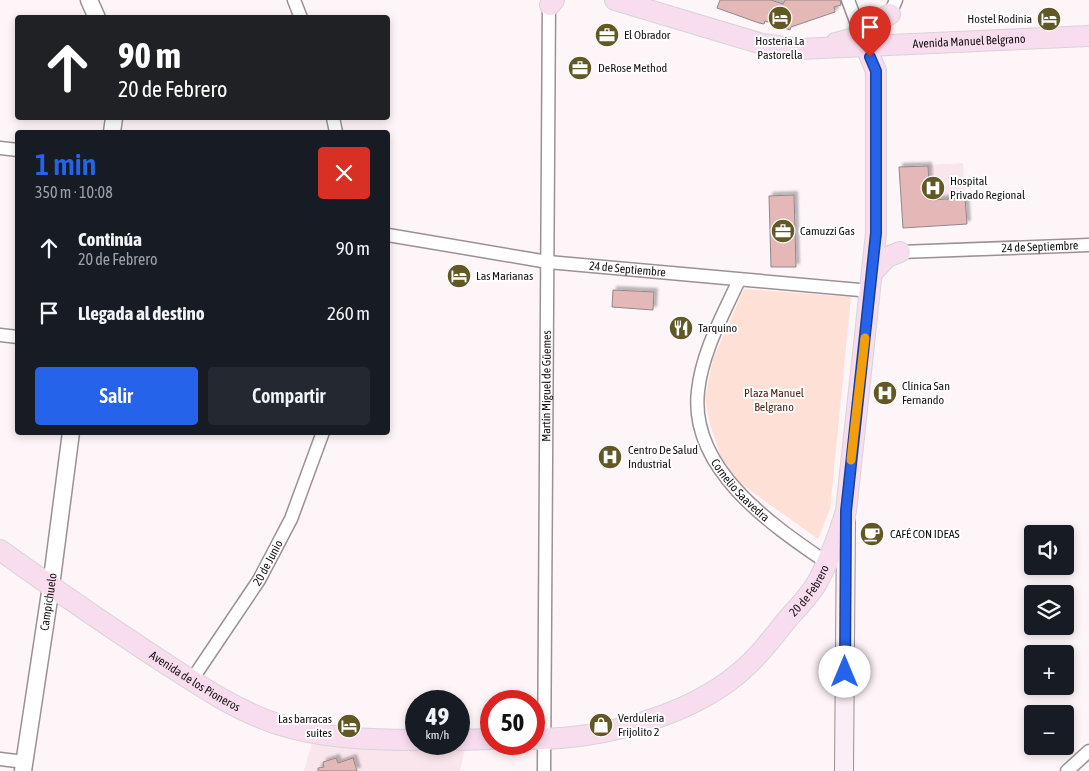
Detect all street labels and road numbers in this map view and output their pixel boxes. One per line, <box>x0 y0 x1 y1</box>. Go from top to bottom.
street label: Avenida Manuel Belgrano <box>912 32 1026 51</box>
street label: 24 de Septiembre <box>1001 238 1079 255</box>
street label: 24 de Septiembre <box>588 259 666 280</box>
street label: Martín Miguel de Güemes <box>539 330 554 442</box>
street label: Cornelio Saavedra <box>708 456 772 525</box>
street label: 20 de Junio <box>250 537 286 589</box>
street label: 20 de Febrero <box>786 562 832 619</box>
street label: Campichuelo <box>37 572 60 632</box>
street label: Avenida de los Pioneros <box>147 648 242 714</box>

